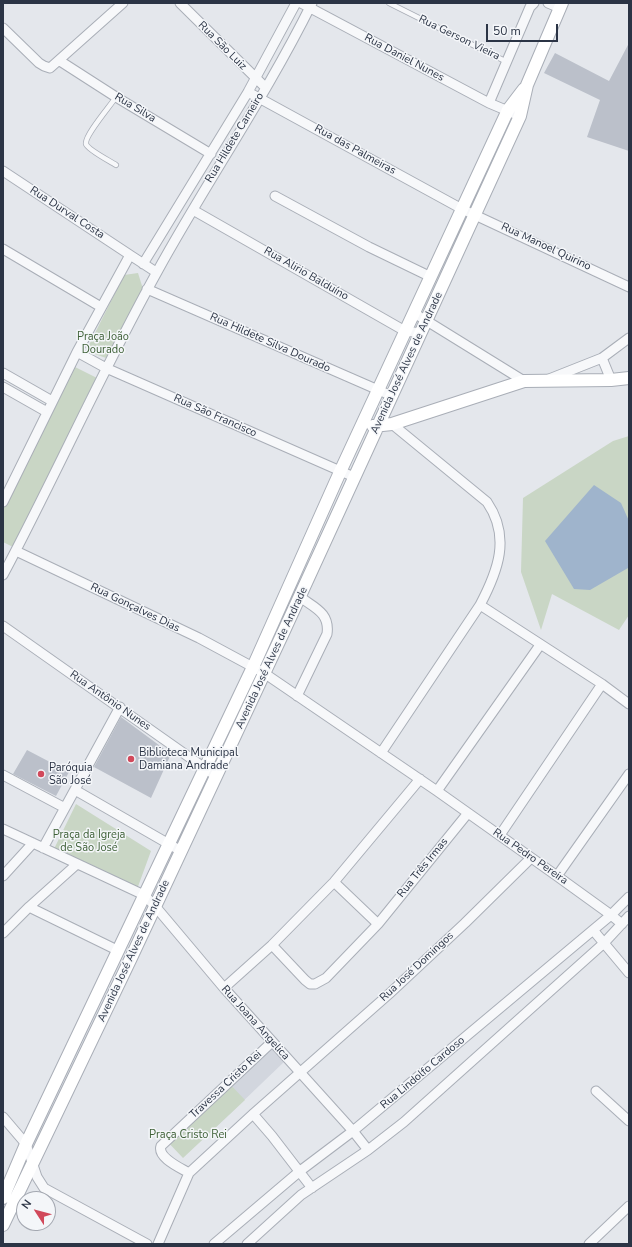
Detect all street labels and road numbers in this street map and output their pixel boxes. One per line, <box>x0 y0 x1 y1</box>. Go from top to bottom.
street label: Rua Gerson Vieira <box>416 13 502 63</box>
street label: Rua São Luiz <box>195 19 249 73</box>
street label: Rua Daniel Nunes <box>362 31 446 85</box>
street label: Rua Silva <box>112 90 158 126</box>
street label: Rua Hildete Carneiro <box>203 91 267 185</box>
street label: Rua das Palmeiras <box>312 122 398 178</box>
street label: Rua Durval Costa <box>27 184 107 242</box>
street label: Rua Manoel Quirino <box>499 220 593 274</box>
street label: Rua Alirio Balduíno <box>261 244 351 304</box>
street label: Avenida José Alves de Andrade <box>368 290 446 436</box>
street label: Rua Hildete Silva Dourado <box>208 310 332 376</box>
street label: Rua São Francisco <box>171 392 259 440</box>
street label: Rua Gonçalves Dias <box>88 581 182 635</box>
street label: Avenida José Alves de Andrade <box>233 585 311 731</box>
street label: Rua Antônio Nunes <box>67 668 153 734</box>
street label: Rua Pedro Pereira <box>490 826 570 888</box>
street label: Rua Três Irmas <box>395 835 451 901</box>
street label: Avenida José Alves de Andrade <box>95 878 173 1024</box>
street label: Rua José Domingos <box>377 929 457 1005</box>
street label: Rua Joana Angelica <box>218 983 292 1063</box>
street label: Rua Lindolfo Cardoso <box>378 1034 468 1112</box>
street label: Travessa Cristo Rei <box>187 1048 265 1122</box>

